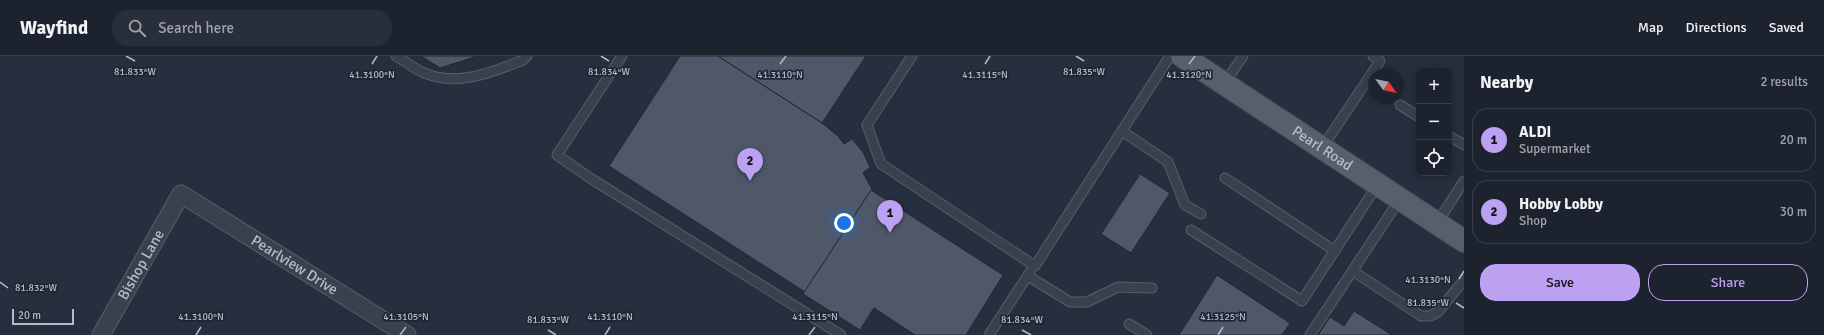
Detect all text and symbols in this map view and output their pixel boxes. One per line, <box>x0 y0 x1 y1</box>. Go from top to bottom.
search box <box>112 10 392 46</box>
text: Wayfind <box>20 16 88 40</box>
icon: search <box>126 17 148 39</box>
text: Search here <box>158 19 234 37</box>
text: Map <box>1638 19 1664 36</box>
text: Directions <box>1686 19 1747 36</box>
text: Saved <box>1769 19 1804 36</box>
text: 81.833°W <box>114 66 156 78</box>
text: 81.834°W <box>588 66 630 78</box>
text: 81.835°W <box>1063 66 1105 78</box>
north arrow <box>1368 68 1404 104</box>
map controls <box>1416 68 1452 176</box>
button: + <box>1416 68 1452 104</box>
text: 41.3100°N <box>349 69 395 81</box>
text: 41.3110°N <box>757 69 803 81</box>
text: 41.3115°N <box>962 69 1008 81</box>
text: 41.3120°N <box>1166 69 1212 81</box>
text: Nearby <box>1480 72 1533 93</box>
text: 2 results <box>1760 74 1808 90</box>
button: − <box>1416 104 1452 140</box>
street label: Pearl Road <box>1289 122 1356 175</box>
text: ALDI <box>1519 123 1551 141</box>
text: 1 <box>1490 132 1498 148</box>
text: 20 m <box>1780 132 1807 148</box>
button: locate <box>1416 140 1452 176</box>
text: Supermarket <box>1519 141 1591 157</box>
pin: 2 <box>737 148 763 181</box>
text: Hobby Lobby <box>1519 195 1603 213</box>
pin: 1 <box>877 200 903 233</box>
text: 2 <box>1490 204 1498 220</box>
text: 30 m <box>1780 204 1807 220</box>
your location <box>834 213 854 233</box>
text: Shop <box>1519 213 1547 229</box>
street label: Bishop Lane <box>114 226 168 303</box>
street label: Pearlview Drive <box>248 231 341 299</box>
button: Save <box>1480 264 1640 301</box>
button: Share <box>1648 264 1808 301</box>
text: 41.3130°N <box>1405 274 1451 286</box>
text: 81.832°W <box>15 282 57 294</box>
text: 81.835°W <box>1407 297 1449 309</box>
scale bar <box>12 307 74 326</box>
text: 20 m <box>18 309 41 322</box>
text: 41.3100°N <box>178 311 224 323</box>
text: 41.3105°N <box>383 311 429 323</box>
text: 41.3110°N <box>587 311 633 323</box>
text: 41.3115°N <box>792 311 838 323</box>
text: 41.3125°N <box>1200 311 1246 323</box>
text: 81.833°W <box>527 314 569 326</box>
text: 81.834°W <box>1001 314 1043 326</box>

